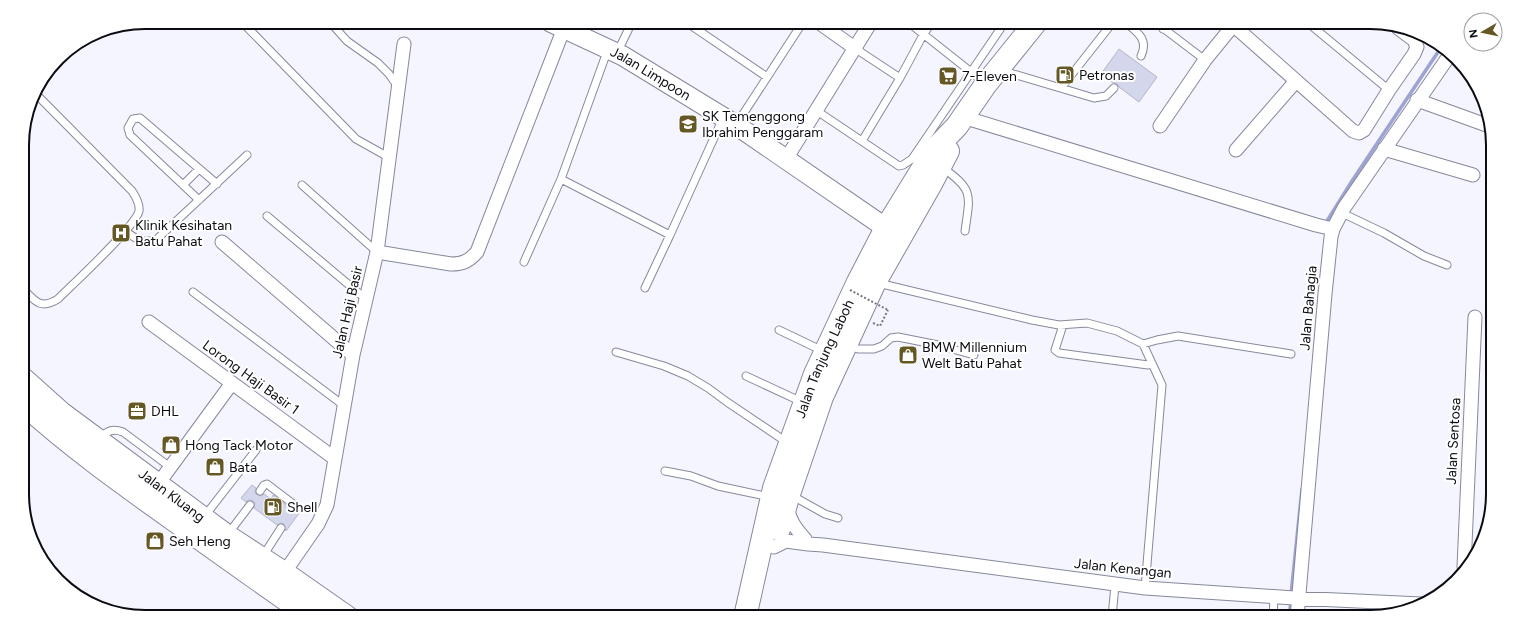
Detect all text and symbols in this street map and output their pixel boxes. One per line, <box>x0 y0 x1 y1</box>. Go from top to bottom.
north arrow <box>1463 12 1503 52</box>
text: N <box>1467 28 1481 39</box>
street label: Jalan Limpoon <box>608 43 694 104</box>
fuel station icon: Petronas <box>1054 64 1076 86</box>
supermarket icon: 7-Eleven <box>937 65 959 87</box>
place label: Petronas <box>1079 67 1134 84</box>
place label: 7-Eleven <box>962 68 1017 85</box>
place label: SK Temenggong Ibrahim Penggaram <box>702 108 823 141</box>
school or university icon: SK Temenggong Ibrahim Penggaram <box>677 113 699 135</box>
place label: Klinik Kesihatan Batu Pahat <box>135 217 232 250</box>
hospital icon: Klinik Kesihatan Batu Pahat <box>110 222 132 244</box>
street label: Jalan Haji Basir <box>329 264 366 360</box>
street label: Jalan Bahagia <box>1296 265 1321 351</box>
street label: Jalan Tanjung Laboh <box>792 297 858 420</box>
street label: Lorong Haji Basir 1 <box>199 337 302 418</box>
place label: BMW Millennium Welt Batu Pahat <box>922 339 1027 372</box>
shop icon: BMW Millennium Welt Batu Pahat <box>897 344 919 366</box>
street label: Jalan Sentosa <box>1443 397 1464 485</box>
office icon: DHL <box>126 400 148 422</box>
place label: DHL <box>151 403 179 420</box>
shop icon: Hong Tack Motor <box>160 434 182 456</box>
place label: Hong Tack Motor <box>185 437 293 454</box>
shop icon: Bata <box>204 456 226 478</box>
place label: Bata <box>229 459 257 476</box>
street label: Jalan Kluang <box>135 465 208 526</box>
fuel station icon: Shell <box>262 496 284 518</box>
place label: Shell <box>287 499 317 516</box>
shop icon: Seh Heng <box>144 530 166 552</box>
place label: Seh Heng <box>169 533 231 550</box>
street label: Jalan Kenangan <box>1073 555 1173 582</box>

